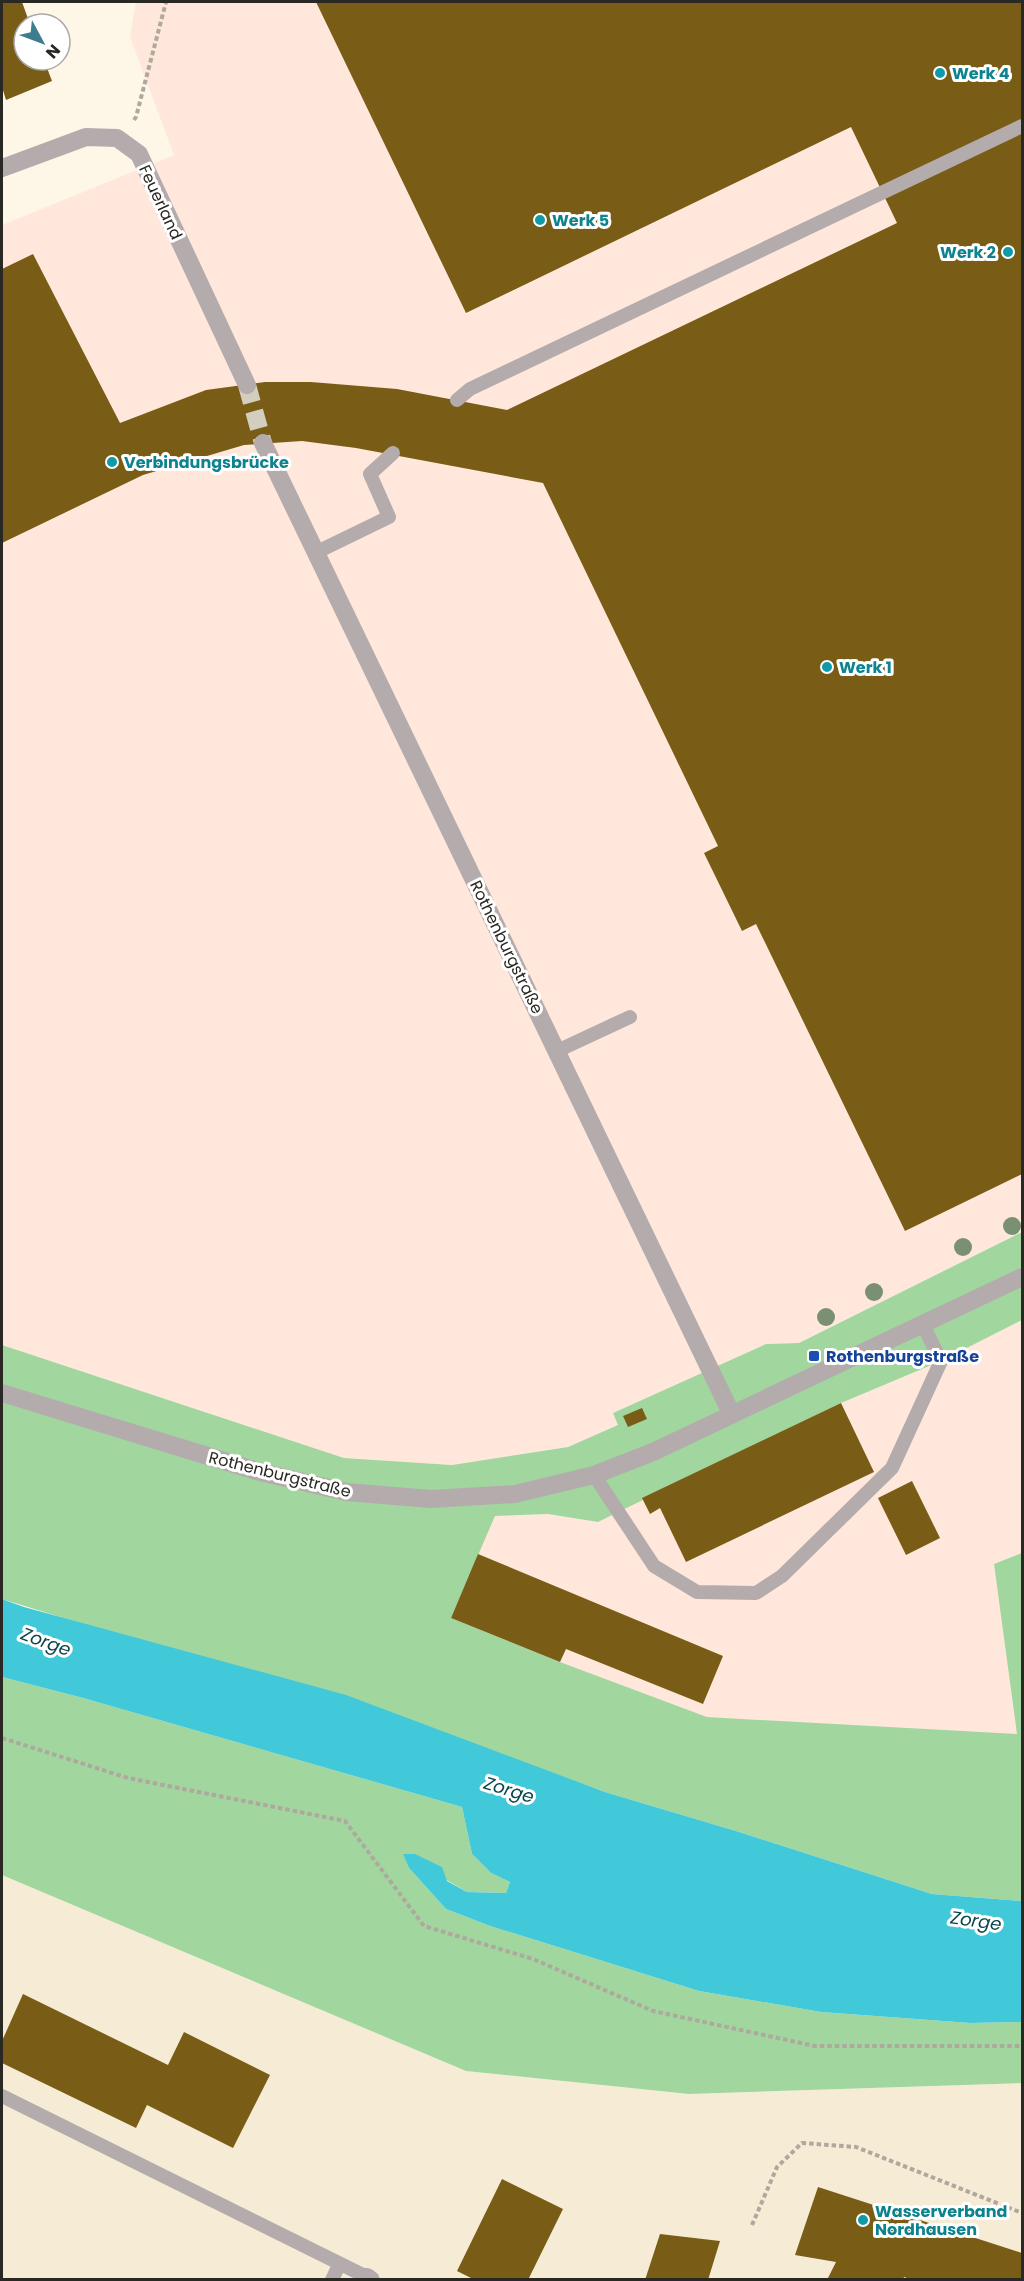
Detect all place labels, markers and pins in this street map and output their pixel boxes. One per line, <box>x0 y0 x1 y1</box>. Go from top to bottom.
place label: Werk 4 <box>952 62 1010 85</box>
marker: Werk 4 <box>933 66 947 80</box>
place label: Werk 5 <box>552 209 609 232</box>
marker: Werk 5 <box>533 213 547 227</box>
place label: Werk 2 <box>940 241 996 264</box>
marker: Werk 2 <box>1001 245 1015 259</box>
place label: Verbindungsbrücke <box>124 451 289 474</box>
marker: Verbindungsbrücke <box>105 455 119 469</box>
place label: Werk 1 <box>839 656 892 679</box>
marker: Werk 1 <box>820 660 834 674</box>
place label: Rothenburgstraße <box>826 1345 979 1368</box>
marker: Rothenburgstraße <box>807 1349 821 1363</box>
place label: Wasserverband Nordhausen <box>875 2200 1007 2241</box>
marker: Wasserverband Nordhausen <box>856 2213 870 2227</box>

